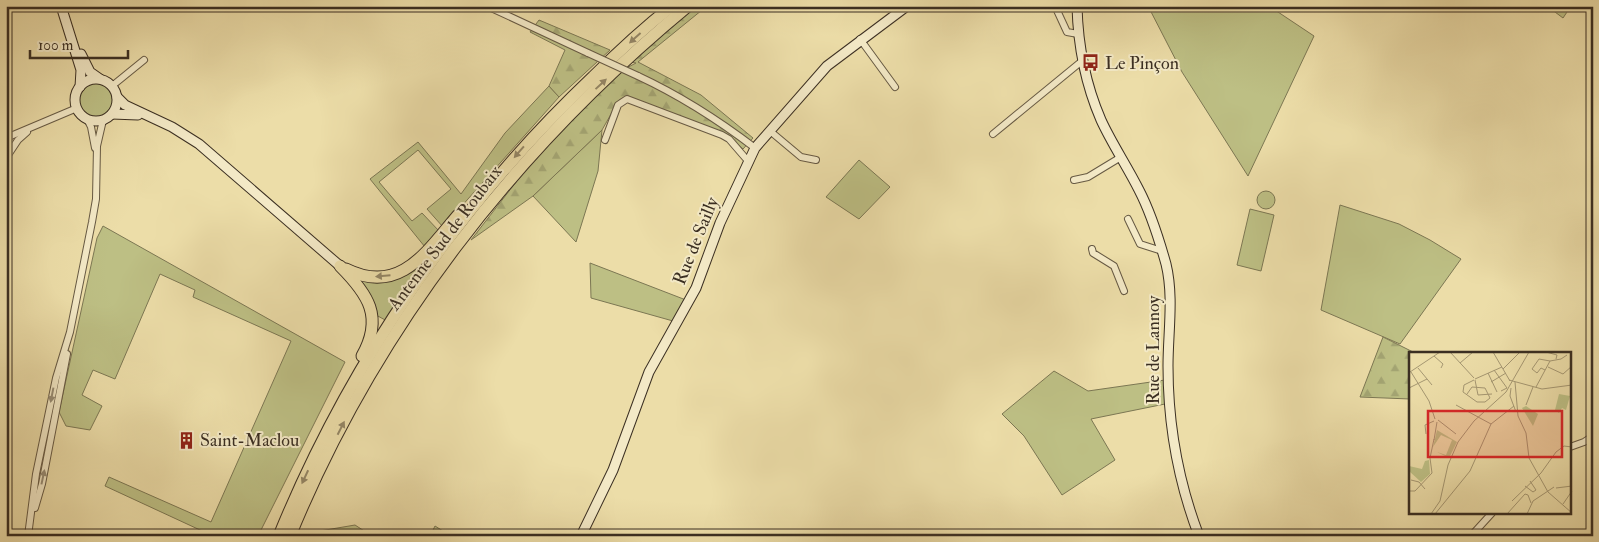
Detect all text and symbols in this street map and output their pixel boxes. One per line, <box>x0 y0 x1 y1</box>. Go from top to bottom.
scale bar <box>30 28 128 60</box>
one-way arrow <box>629 32 641 44</box>
text: 100 m <box>38 36 74 55</box>
place label: Le Pinçon <box>1105 52 1179 75</box>
bus stop icon: Le Pinçon <box>1081 53 1101 73</box>
one-way arrow <box>594 78 606 90</box>
one-way arrow <box>514 146 525 159</box>
street label: Antenne Sud de Roubaix <box>382 161 507 316</box>
street label: Rue de Sailly <box>668 193 724 288</box>
one-way arrow <box>374 273 390 281</box>
street label: Rue de Lannoy <box>1142 294 1165 404</box>
inset map <box>1409 352 1572 514</box>
one-way arrow <box>48 388 56 403</box>
one-way arrow <box>337 421 345 436</box>
place label: Saint-Maclou <box>200 429 299 452</box>
building icon: Saint-Maclou <box>176 430 196 450</box>
one-way arrow <box>40 469 48 485</box>
one-way arrow <box>301 470 309 484</box>

